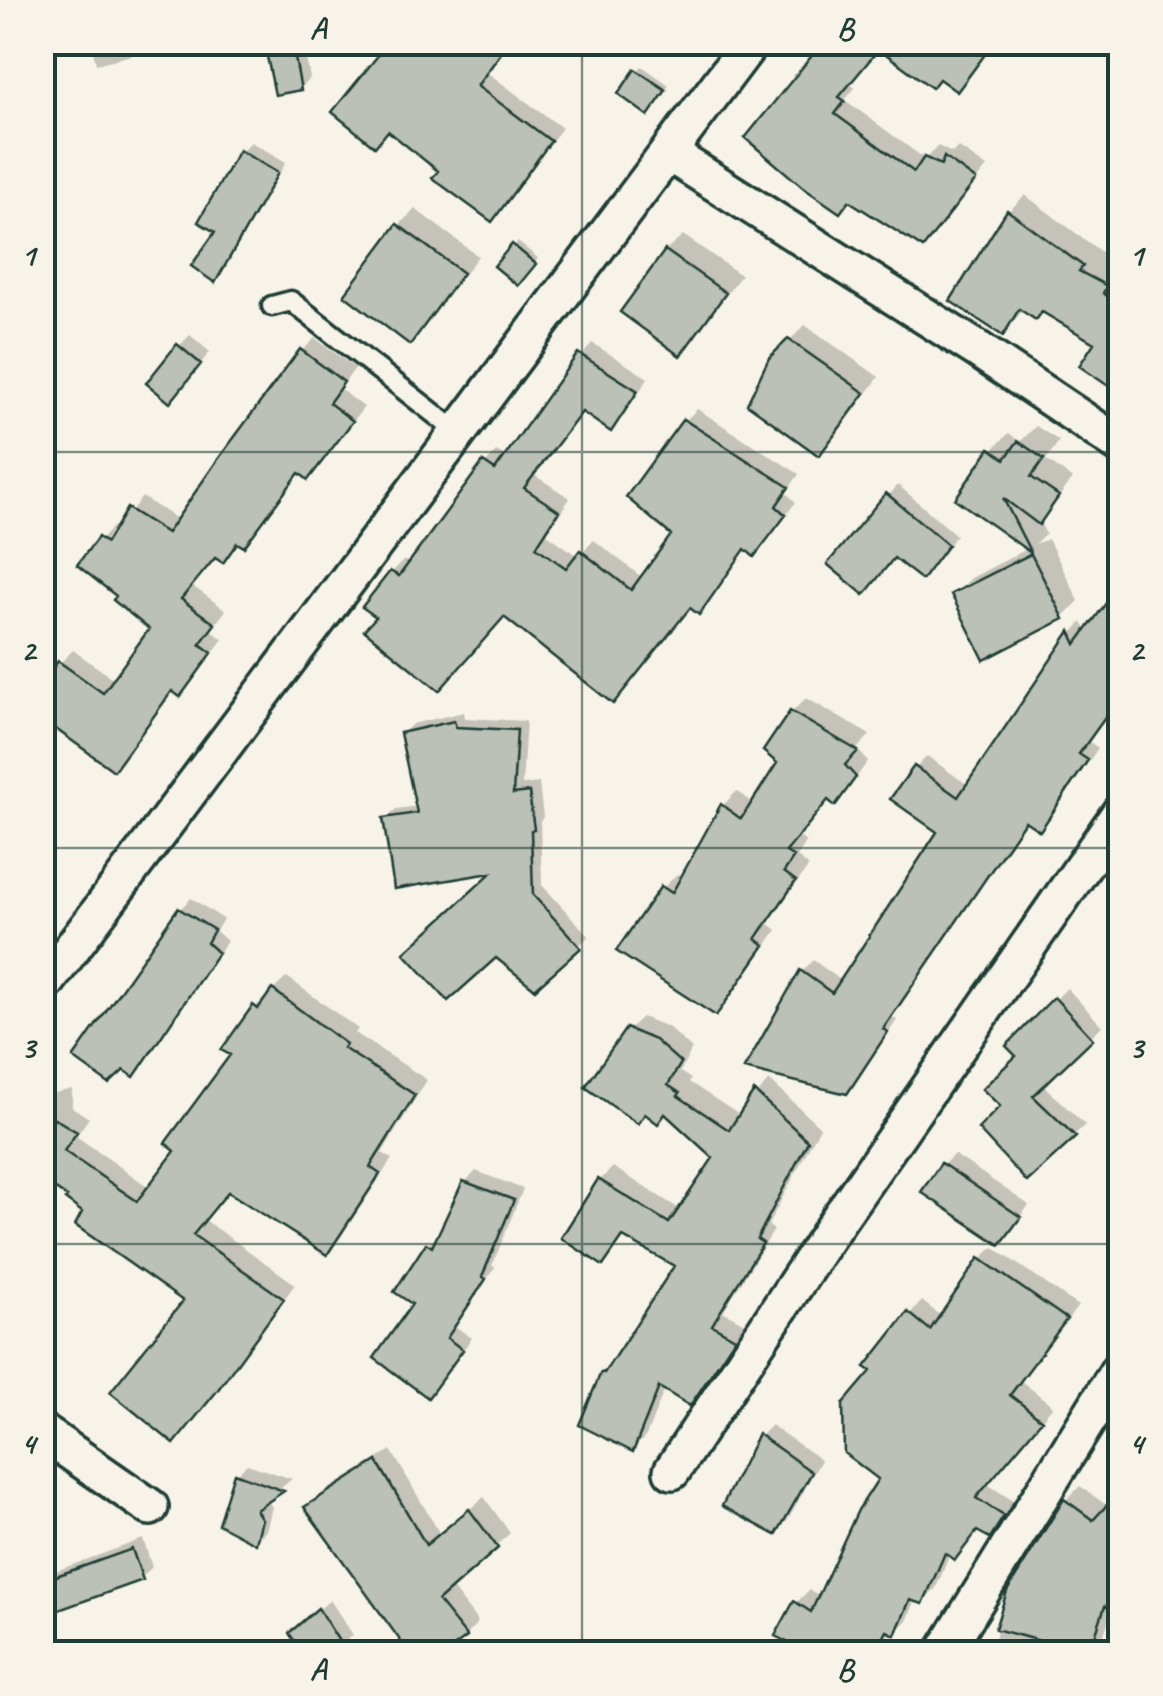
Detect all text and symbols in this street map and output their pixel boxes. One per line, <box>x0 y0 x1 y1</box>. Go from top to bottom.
text: A <box>310 8 329 49</box>
text: B <box>837 8 856 49</box>
text: 1 <box>21 234 39 275</box>
text: 1 <box>1129 234 1147 275</box>
text: 2 <box>21 630 38 671</box>
text: 2 <box>1129 630 1146 671</box>
text: 3 <box>21 1027 38 1068</box>
text: 3 <box>1129 1027 1146 1068</box>
text: 4 <box>21 1423 39 1464</box>
text: 4 <box>1129 1423 1147 1464</box>
text: A <box>310 1649 329 1690</box>
text: B <box>837 1649 856 1690</box>

